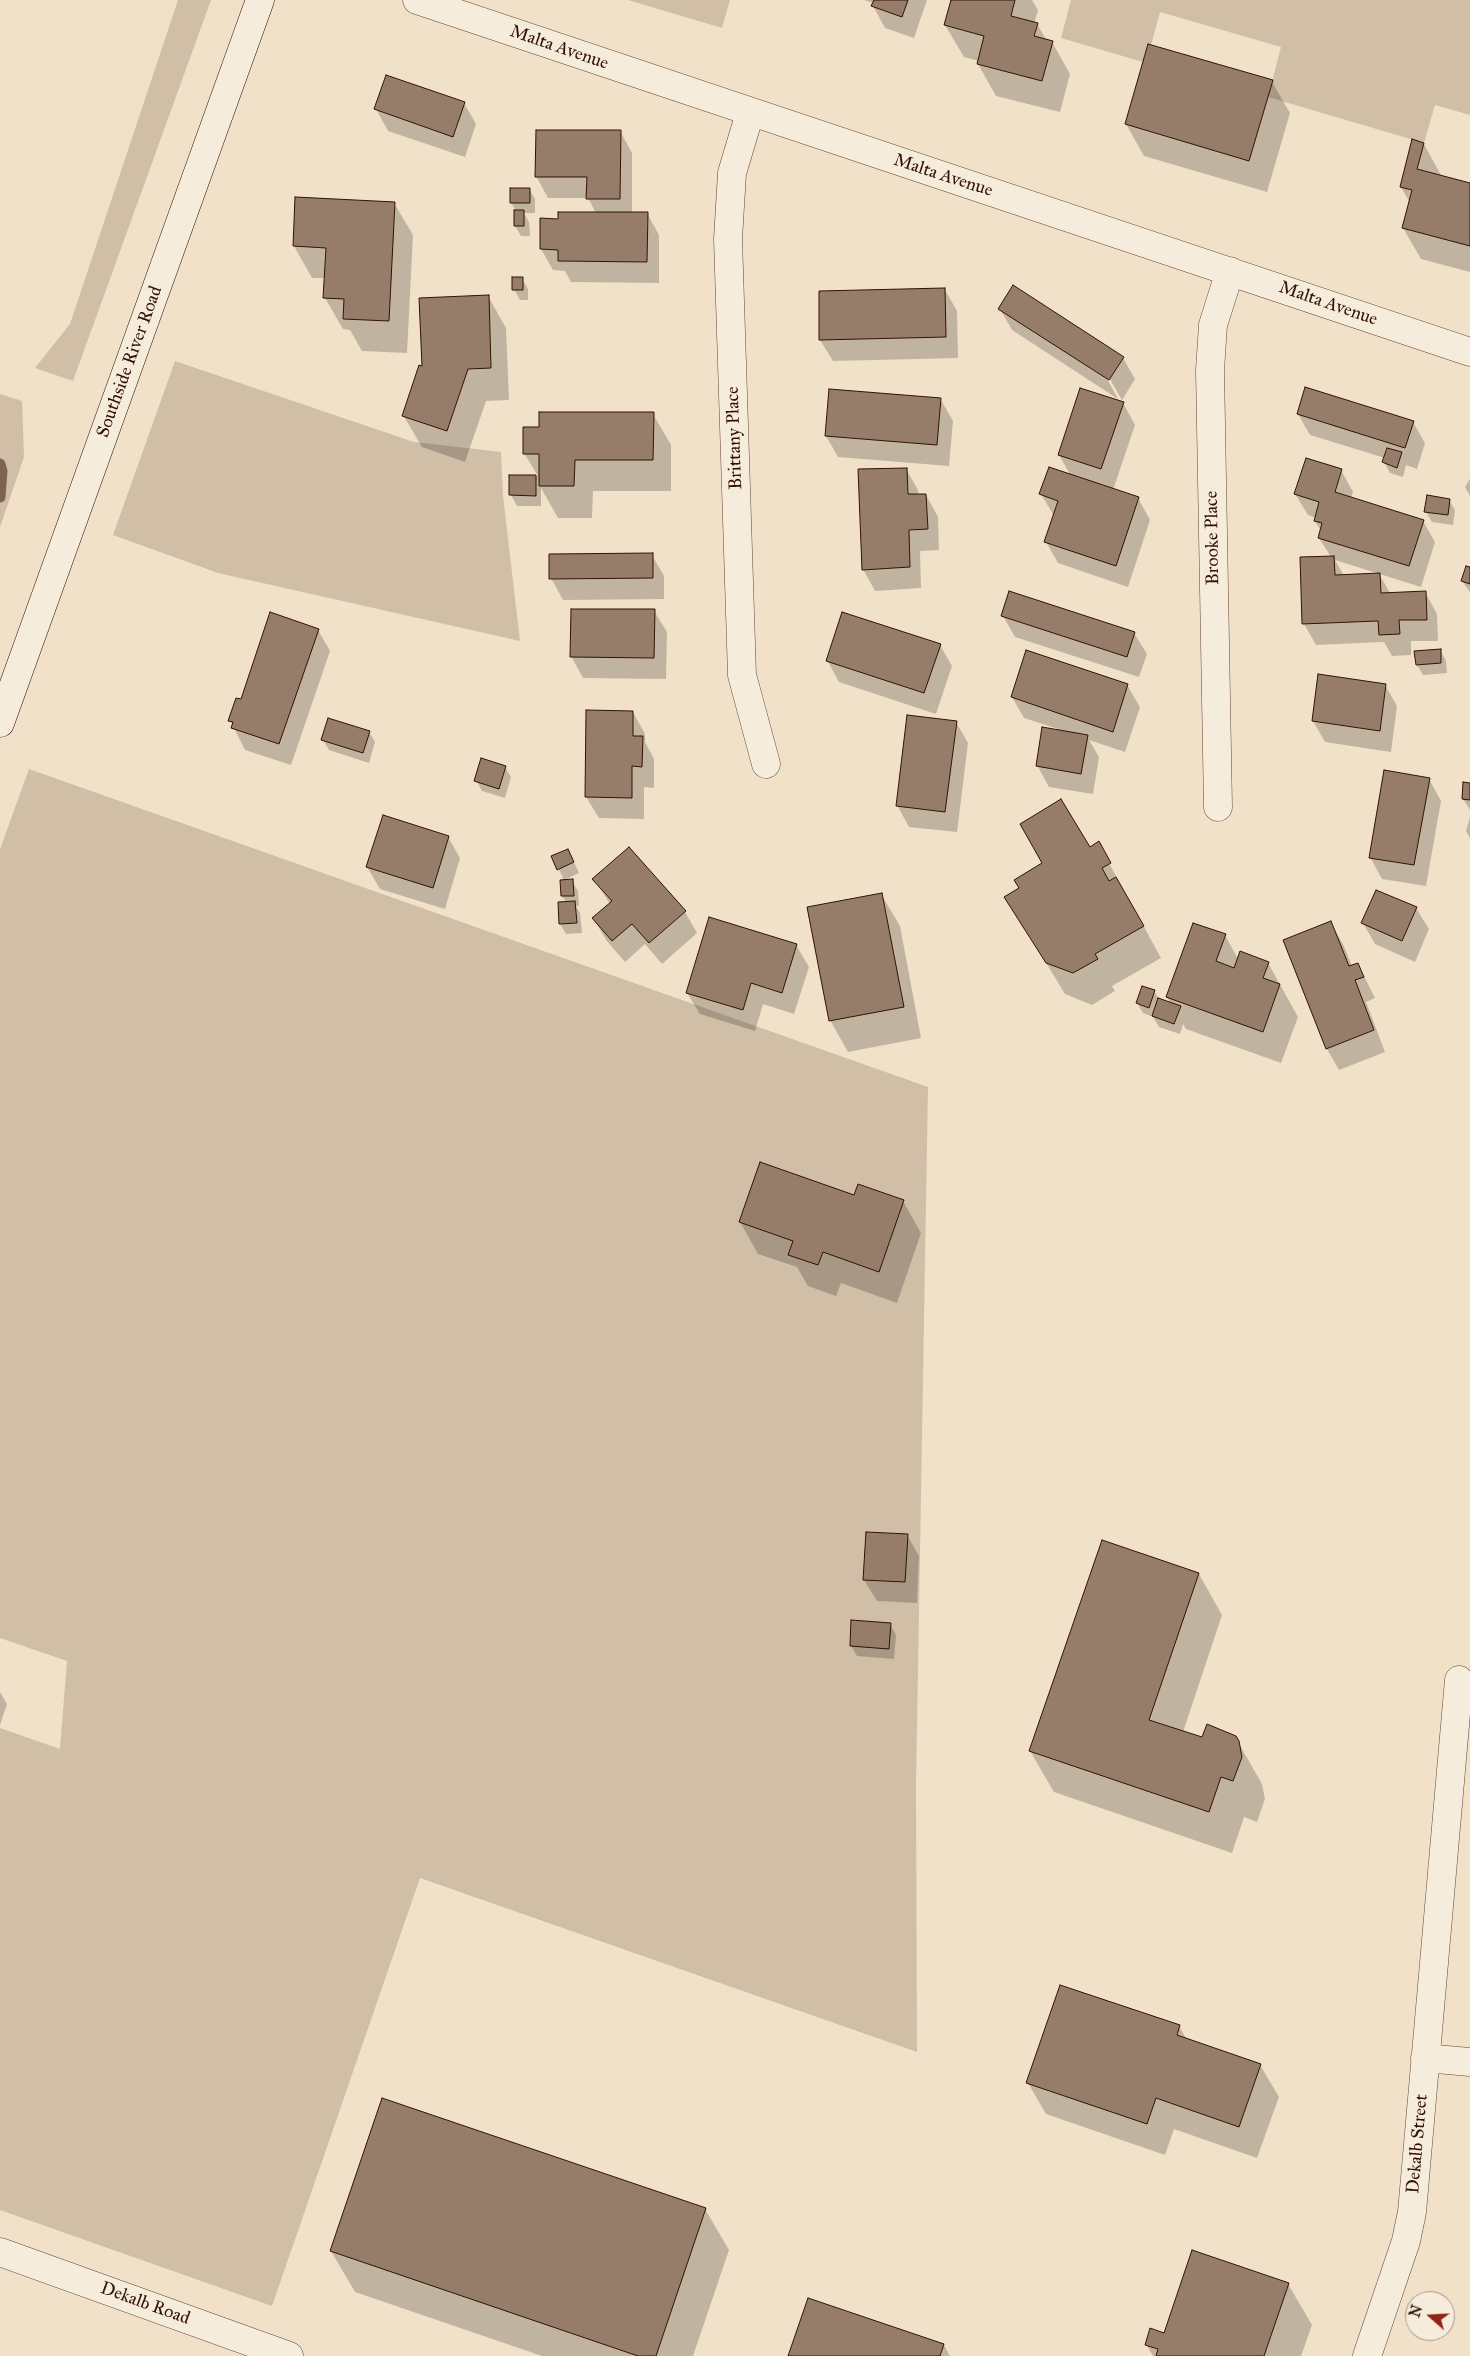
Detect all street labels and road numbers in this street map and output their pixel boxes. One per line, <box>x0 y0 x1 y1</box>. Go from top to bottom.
street label: Malta Avenue <box>507 21 611 75</box>
street label: Malta Avenue <box>891 150 995 202</box>
street label: Malta Avenue <box>1276 277 1380 331</box>
street label: Southside River Road <box>93 283 167 441</box>
street label: Brittany Place <box>722 386 748 490</box>
street label: Brooke Place <box>1201 491 1225 585</box>
street label: Dekalb Street <box>1403 2093 1433 2195</box>
street label: Dekalb Road <box>97 2278 193 2330</box>

